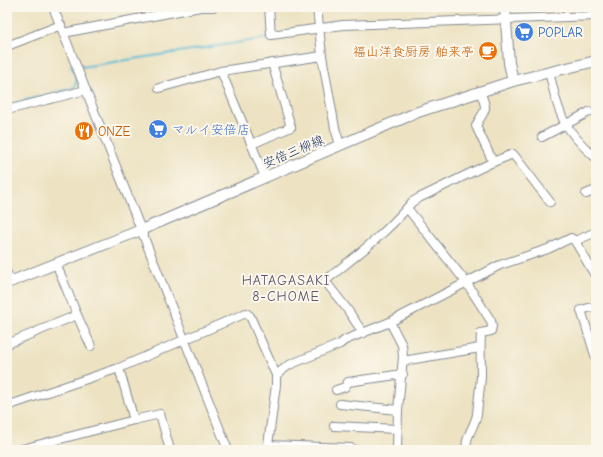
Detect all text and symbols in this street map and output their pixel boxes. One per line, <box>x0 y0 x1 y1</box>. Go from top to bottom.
supermarket icon: POPLAR <box>513 21 535 43</box>
place label: POPLAR <box>538 25 583 40</box>
cafe icon: 福山洋食厨房 舶来亭 <box>477 40 499 62</box>
place label: 福山洋食厨房 舶来亭 <box>353 44 474 59</box>
supermarket icon: マルイ安倍店 <box>147 118 169 140</box>
restaurant icon: ONZE <box>73 120 95 142</box>
place label: マルイ安倍店 <box>172 122 250 137</box>
place label: ONZE <box>98 124 130 139</box>
street label: 安倍三柳線 <box>260 131 327 171</box>
district label: HATAGASAKI 8-CHOME <box>242 272 330 305</box>

